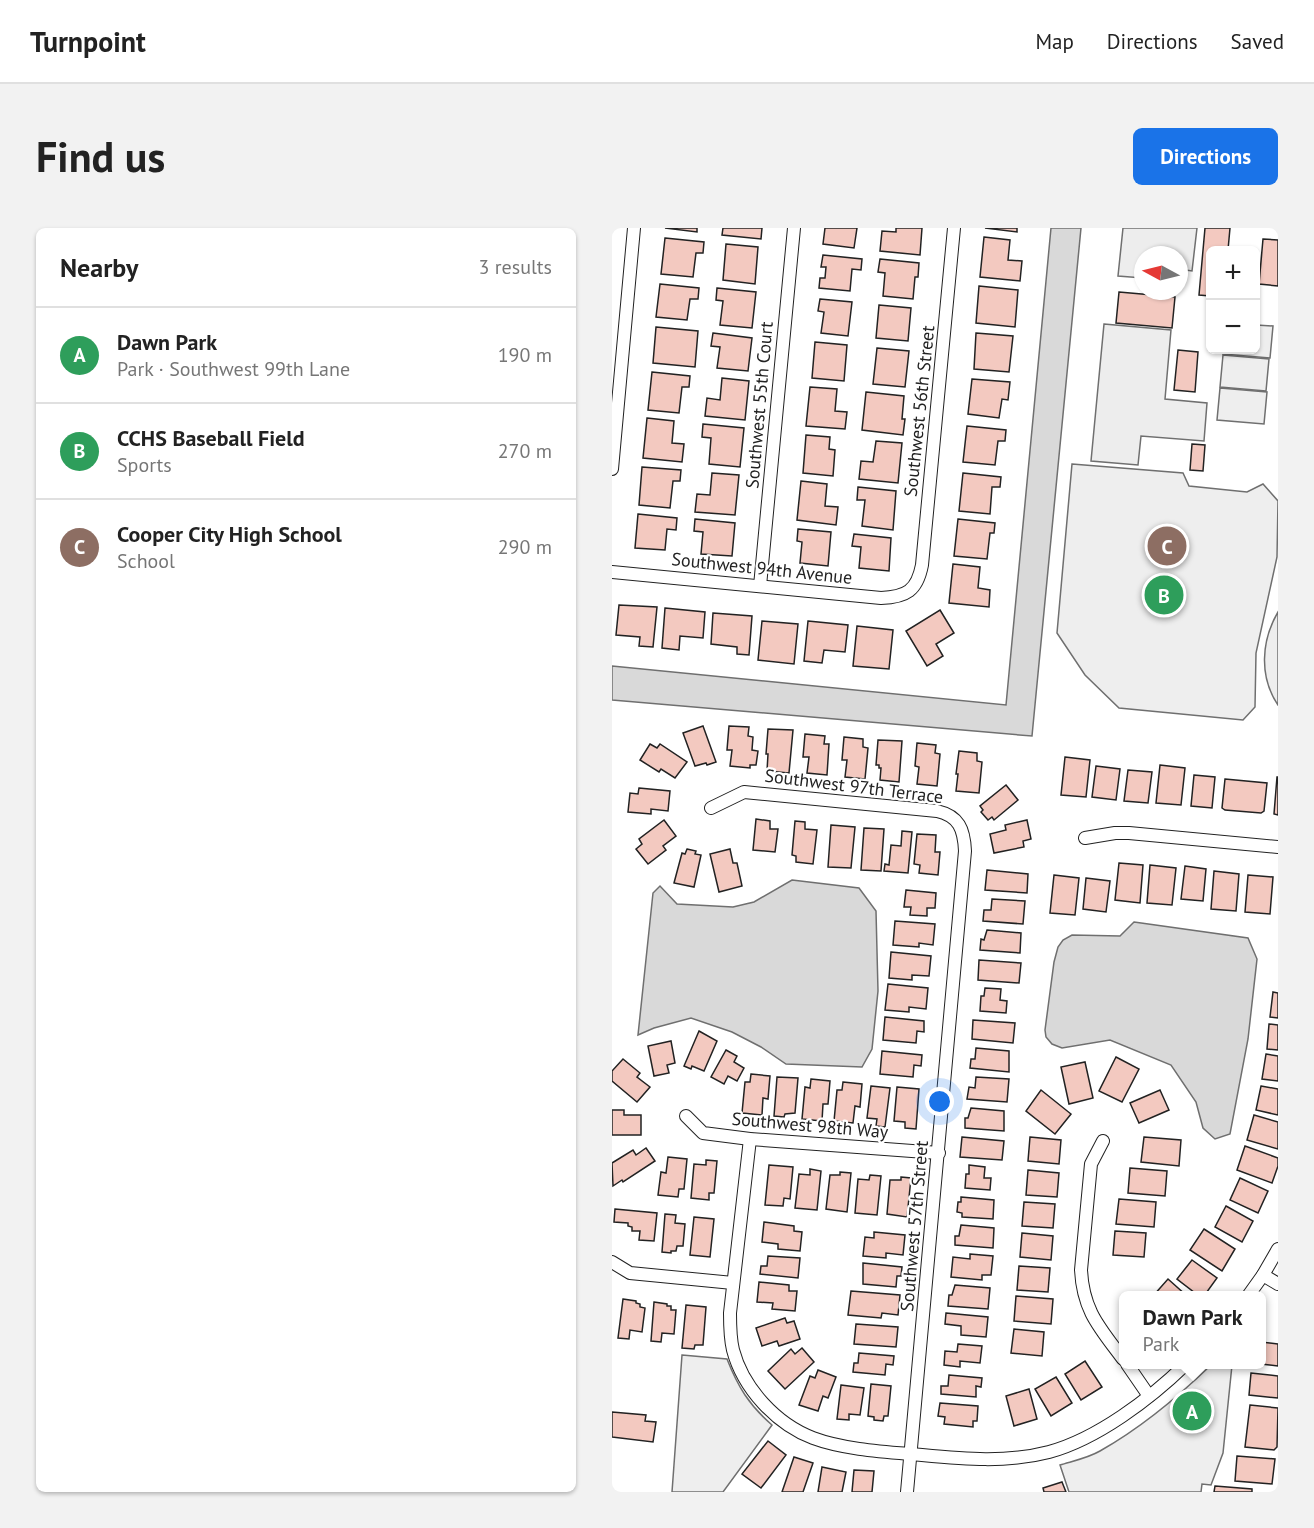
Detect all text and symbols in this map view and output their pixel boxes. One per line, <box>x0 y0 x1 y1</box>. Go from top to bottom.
text: Turnpoint <box>30 23 146 60</box>
text: Map <box>1035 28 1074 55</box>
text: Directions <box>1107 28 1198 55</box>
text: Saved <box>1231 28 1284 55</box>
button: Directions <box>1133 128 1278 185</box>
text: Find us <box>36 129 165 184</box>
north arrow <box>1134 246 1188 300</box>
map controls <box>1206 246 1260 354</box>
button: + <box>1206 246 1260 300</box>
text: Nearby <box>60 251 138 284</box>
text: 3 results <box>479 254 552 280</box>
button: − <box>1206 300 1260 354</box>
street label: Southwest 55th Court <box>740 320 778 490</box>
street label: Southwest 56th Street <box>899 324 939 498</box>
text: Dawn Park <box>117 328 217 356</box>
text: A <box>73 342 86 368</box>
text: 190 m <box>498 342 552 368</box>
text: Park · Southwest 99th Lane <box>117 356 350 382</box>
text: CCHS Baseball Field <box>117 424 305 452</box>
text: B <box>74 438 85 464</box>
text: 270 m <box>498 438 552 464</box>
text: Sports <box>117 452 172 478</box>
text: Cooper City High School <box>117 520 342 548</box>
pin: C <box>1148 524 1186 568</box>
text: C <box>74 534 85 560</box>
text: 290 m <box>498 534 552 560</box>
street label: Southwest 94th Avenue <box>671 547 853 589</box>
text: School <box>117 548 175 574</box>
pin: B <box>1144 572 1184 617</box>
street label: Southwest 97th Terrace <box>763 764 945 808</box>
your location <box>925 1087 954 1116</box>
street label: Southwest 98th Way <box>731 1107 890 1143</box>
street label: Southwest 57th Street <box>895 1140 933 1312</box>
popup <box>1119 1291 1266 1369</box>
text: Dawn Park <box>1143 1303 1242 1331</box>
text: Park <box>1143 1331 1179 1357</box>
pin: A <box>1172 1388 1212 1434</box>

